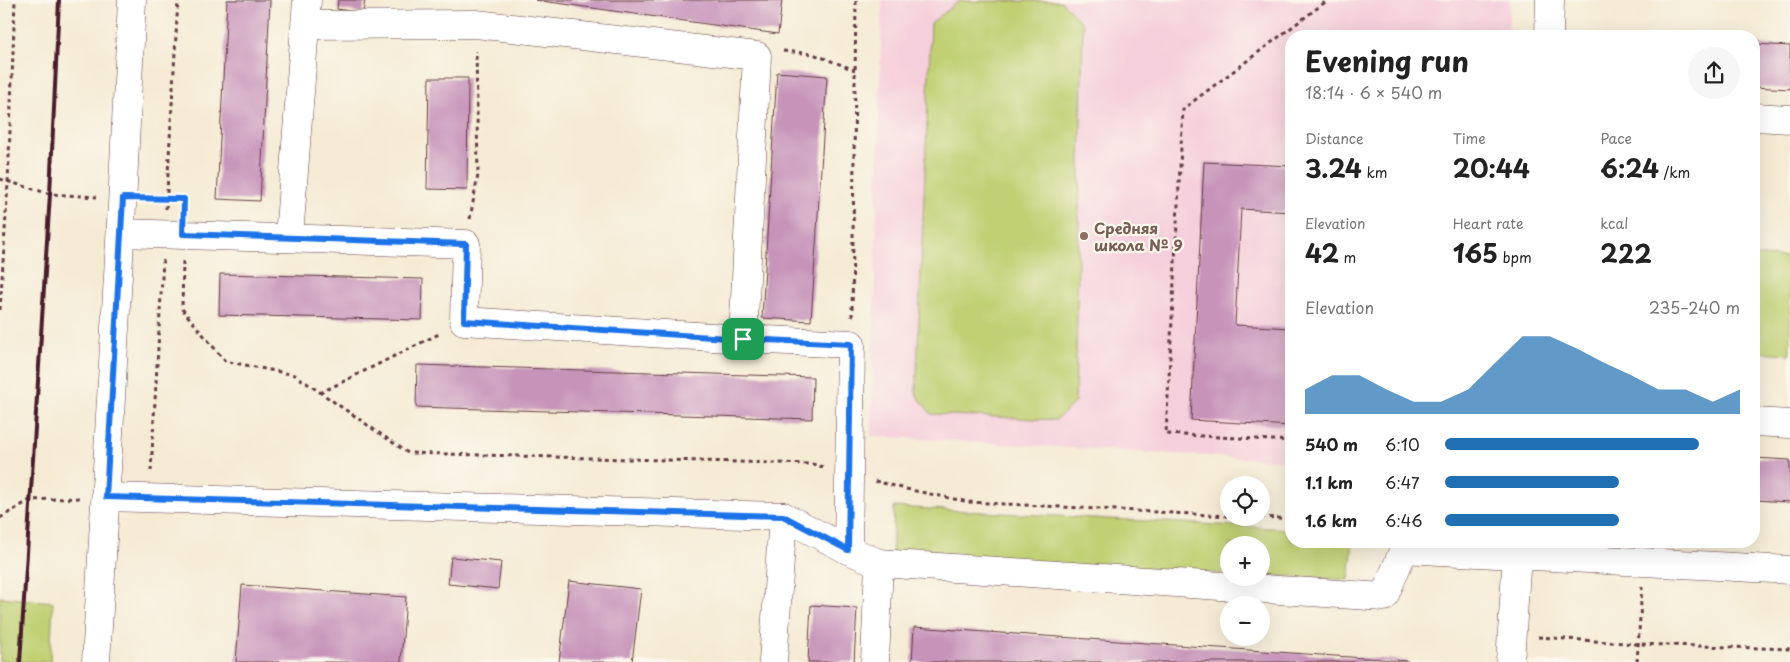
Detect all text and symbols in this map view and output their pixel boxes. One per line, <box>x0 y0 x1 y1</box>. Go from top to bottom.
text: Evening run <box>1305 39 1469 82</box>
button: share <box>1688 47 1740 99</box>
text: 18:14 · 6 × 540 m <box>1305 80 1442 104</box>
text: Distance <box>1305 128 1364 149</box>
text: Time <box>1453 128 1486 149</box>
text: Pace <box>1600 128 1632 149</box>
text: 3.24 <box>1305 149 1362 187</box>
text: 20:44 <box>1453 149 1530 187</box>
text: 6:24 <box>1600 149 1659 187</box>
text: km <box>1362 162 1388 183</box>
text: /km <box>1659 162 1690 183</box>
text: Elevation <box>1305 213 1365 234</box>
text: Heart rate <box>1453 213 1523 234</box>
text: kcal <box>1600 213 1628 234</box>
place label: Средняя школа № 9 <box>1094 216 1183 256</box>
marker: Средняя школа № 9 <box>1078 230 1090 242</box>
text: 42 <box>1305 234 1339 272</box>
text: 165 <box>1453 234 1498 272</box>
text: 222 <box>1600 234 1652 272</box>
text: m <box>1339 247 1356 268</box>
text: bpm <box>1498 247 1532 268</box>
text: Elevation <box>1305 295 1374 319</box>
text: 235–240 m <box>1649 295 1740 319</box>
pin <box>722 318 764 360</box>
icon: arrive <box>729 325 757 353</box>
text: 540 m <box>1305 432 1358 456</box>
text: 6:10 <box>1385 432 1420 456</box>
text: 1.1 km <box>1305 470 1353 494</box>
text: 6:47 <box>1385 470 1420 494</box>
map controls <box>1220 476 1270 646</box>
button: locate <box>1220 476 1270 526</box>
text: 1.6 km <box>1305 508 1357 532</box>
text: 6:46 <box>1385 508 1423 532</box>
button: + <box>1220 536 1270 586</box>
button: − <box>1220 596 1270 646</box>

